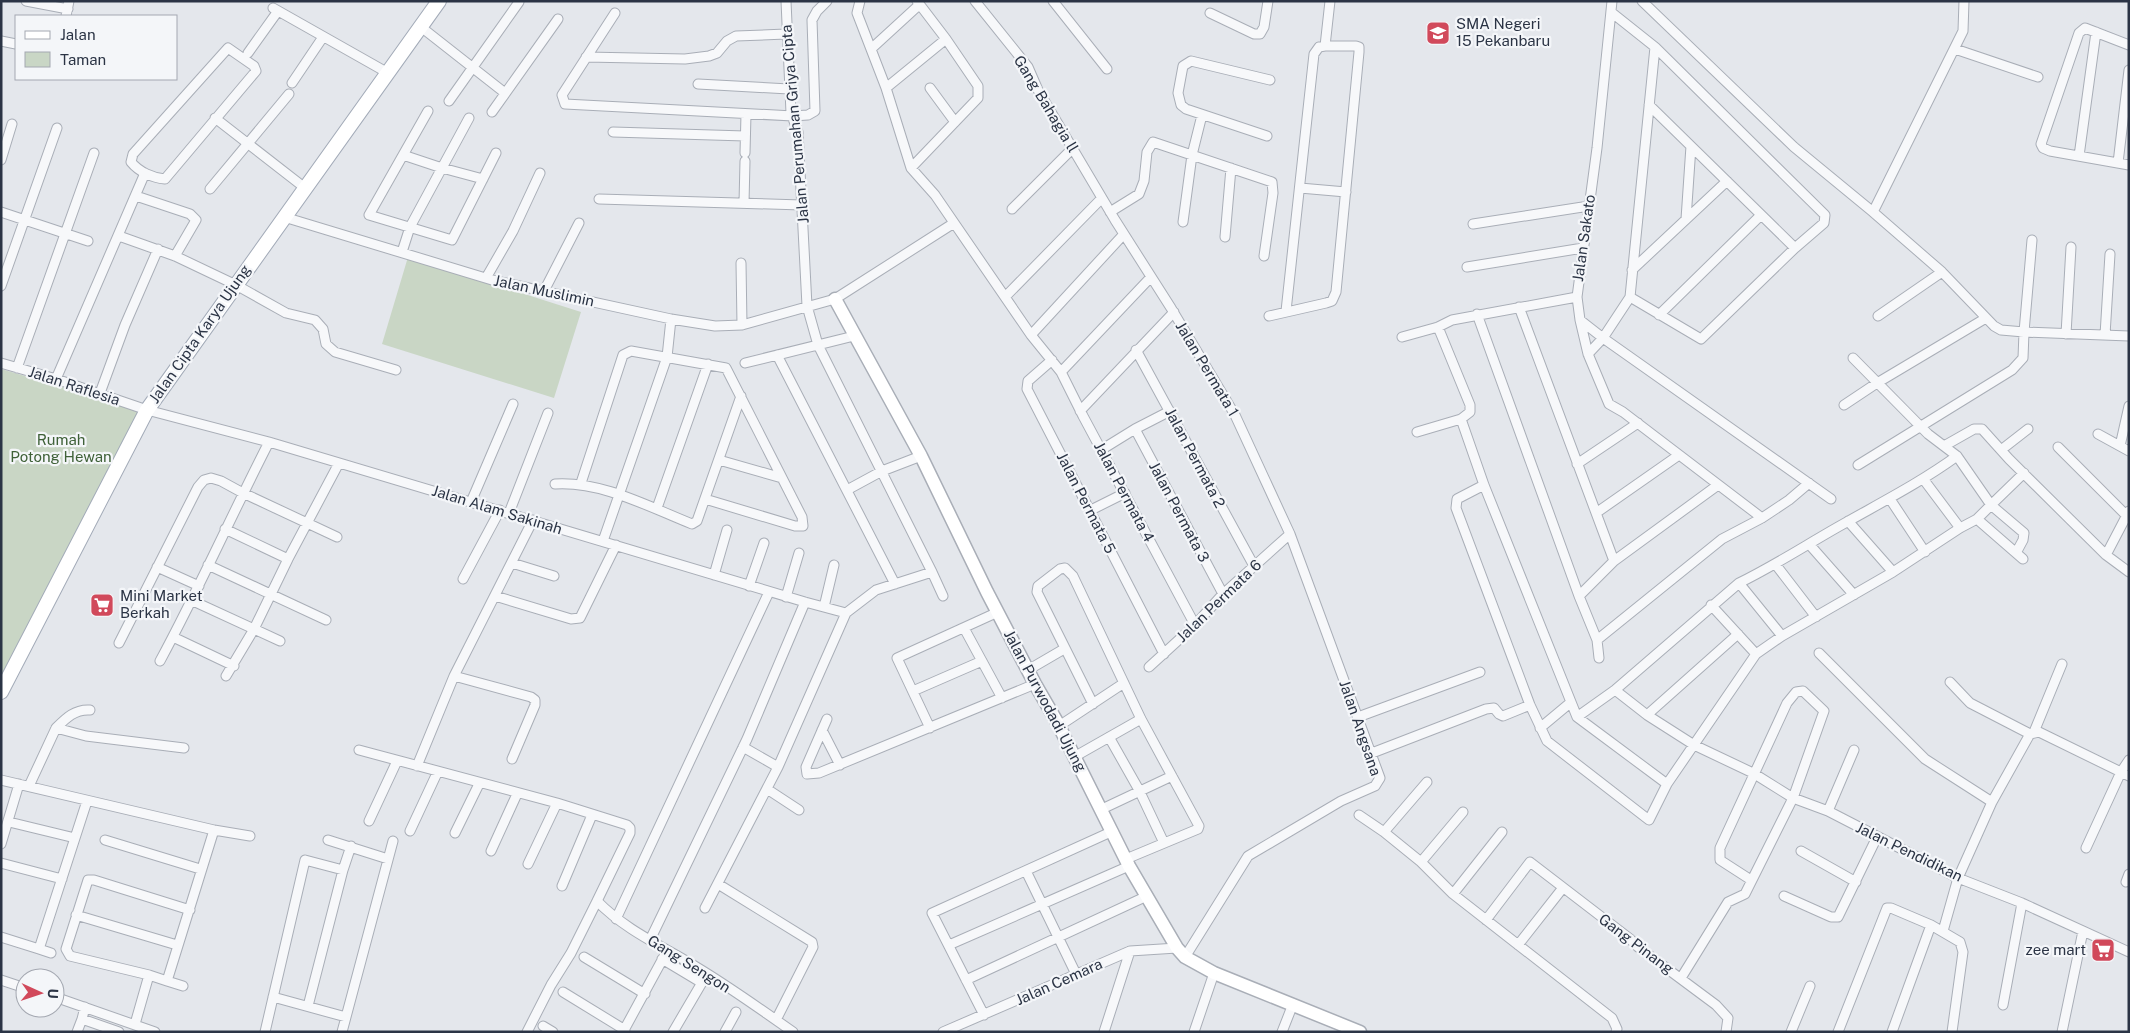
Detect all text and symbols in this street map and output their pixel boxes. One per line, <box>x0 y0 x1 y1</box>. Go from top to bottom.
legend <box>15 15 178 80</box>
place label: SMA Negeri 15 Pekanbaru <box>1456 15 1550 49</box>
school or university icon: SMA Negeri 15 Pekanbaru <box>1425 20 1451 46</box>
street label: Jalan Perumahan Griya Cipta <box>777 24 812 224</box>
text: Jalan <box>60 26 96 43</box>
text: Taman <box>60 51 106 68</box>
street label: Gang Bahagia ll <box>1011 52 1082 155</box>
street label: Jalan Sakato <box>1569 193 1598 283</box>
street label: Jalan Cipta Karya Ujung <box>145 261 254 406</box>
street label: Jalan Muslimin <box>492 272 596 309</box>
street label: Jalan Permata 1 <box>1172 318 1242 419</box>
street label: Jalan Raflesia <box>26 363 122 408</box>
street label: Jalan Permata 2 <box>1162 405 1229 511</box>
park label: Rumah Potong Hewan <box>10 431 112 465</box>
street label: Jalan Permata 4 <box>1091 439 1158 545</box>
street label: Jalan Permata 5 <box>1054 449 1119 556</box>
street label: Jalan Permata 3 <box>1146 459 1213 565</box>
street label: Jalan Alam Sakinah <box>430 482 564 537</box>
street label: Jalan Permata 6 <box>1173 556 1264 645</box>
place label: Mini Market Berkah <box>120 587 203 621</box>
supermarket icon: Mini Market Berkah <box>89 592 115 618</box>
street label: Jalan Purwodadi Ujung <box>1001 627 1090 775</box>
street label: Jalan Angsana <box>1336 678 1385 778</box>
street label: Jalan Pendidikan <box>1853 818 1965 885</box>
street label: Gang Pinang <box>1596 910 1677 977</box>
street label: Gang Sengon <box>645 931 734 996</box>
supermarket icon: zee mart <box>2090 937 2116 963</box>
place label: zee mart <box>2026 941 2086 958</box>
street label: Jalan Cemara <box>1013 955 1105 1008</box>
north arrow <box>15 968 65 1018</box>
text: U <box>45 988 61 999</box>

